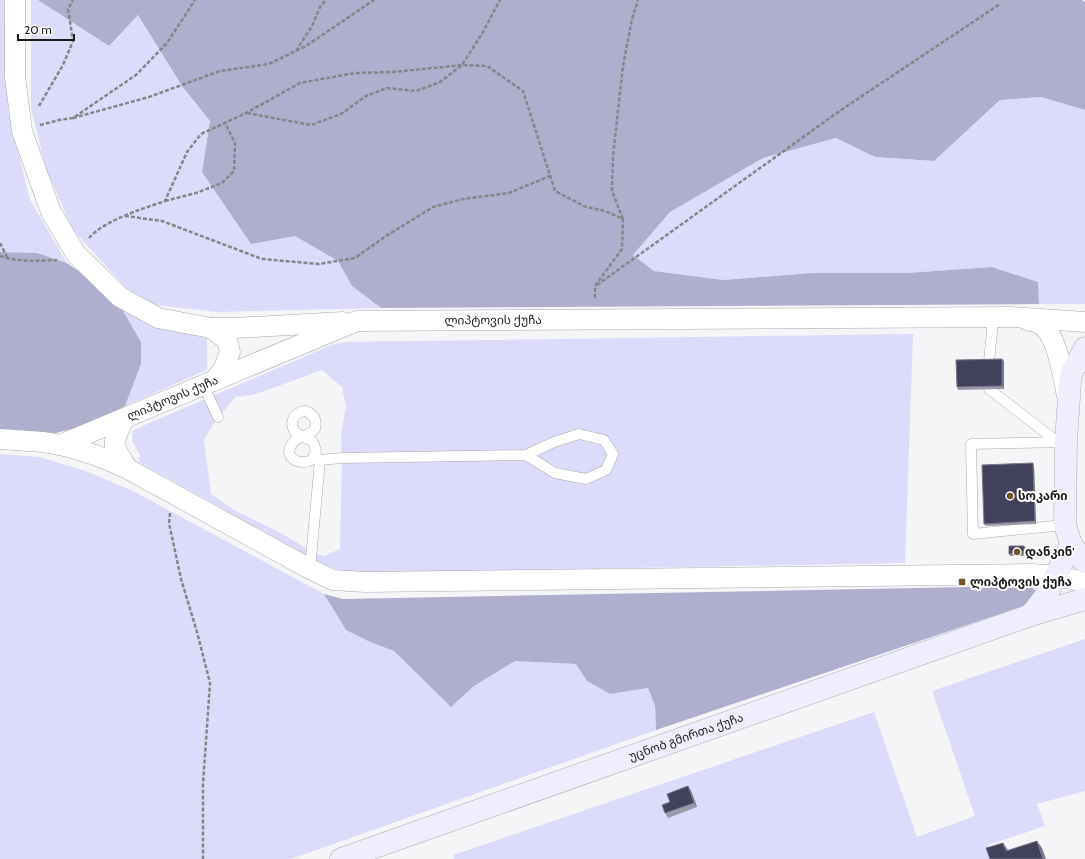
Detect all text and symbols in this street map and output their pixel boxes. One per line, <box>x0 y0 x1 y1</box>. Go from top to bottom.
scale bar <box>18 16 74 42</box>
text: 20 m <box>24 22 52 37</box>
street label: ლიპტოვის ქუჩა <box>444 312 542 328</box>
street label: ლიპტოვის ქუჩა <box>125 372 220 424</box>
place label: სოკარი <box>1018 488 1068 503</box>
marker: სოკარი <box>1005 491 1015 501</box>
place label: დანკინ' <box>1025 544 1075 560</box>
marker: დანკინ' <box>1012 547 1022 557</box>
place label: ლიპტოვის ქუჩა <box>970 574 1072 590</box>
marker: ლიპტოვის ქუჩა <box>957 577 967 587</box>
street label: უცნობ გმირთა ქუჩა <box>627 709 745 764</box>

